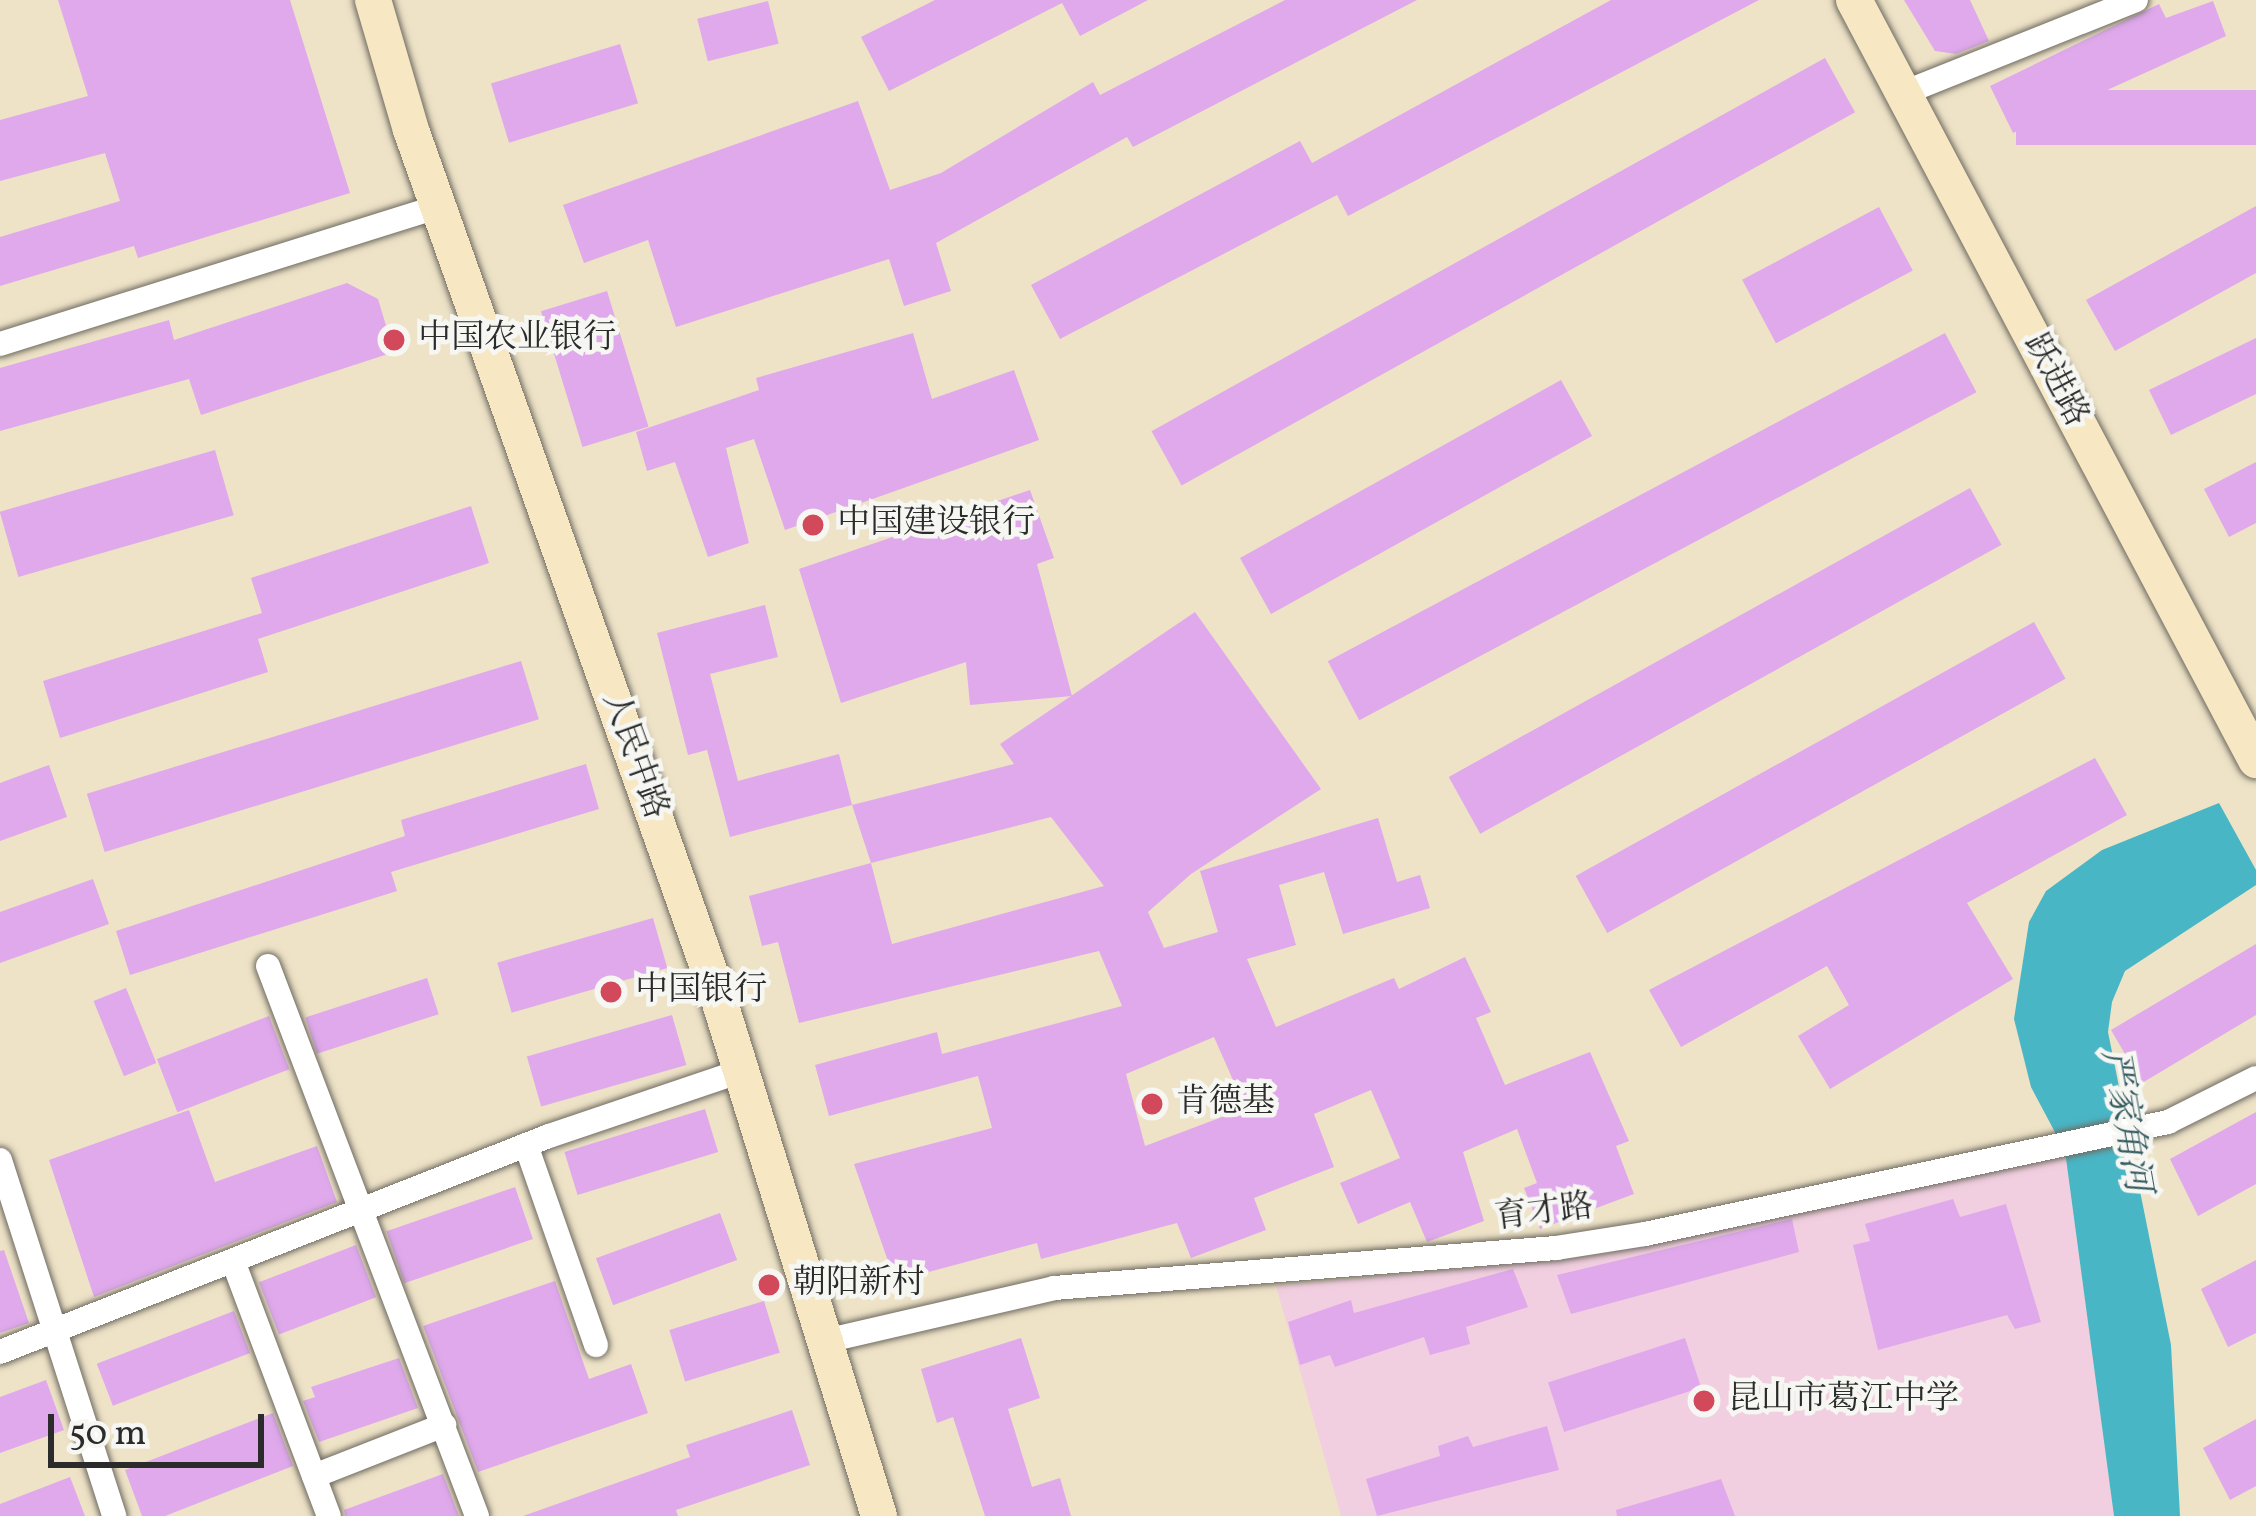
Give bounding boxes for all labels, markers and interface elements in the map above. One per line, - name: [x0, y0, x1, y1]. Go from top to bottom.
- place label: 中国农业银行: [418, 320, 616, 360]
- marker: 中国农业银行: [381, 327, 407, 353]
- street label: 跃进路: [2013, 328, 2095, 434]
- place label: 中国建设银行: [837, 505, 1035, 545]
- marker: 中国建设银行: [800, 512, 826, 538]
- street label: 人民中路: [592, 687, 674, 825]
- place label: 中国银行: [635, 972, 767, 1012]
- marker: 中国银行: [598, 979, 624, 1005]
- water label: 严家角河: [2090, 1046, 2158, 1196]
- place label: 肯德基: [1176, 1084, 1275, 1124]
- marker: 肯德基: [1139, 1091, 1165, 1117]
- street label: 育才路: [1492, 1188, 1596, 1240]
- place label: 朝阳新村: [793, 1265, 925, 1305]
- marker: 朝阳新村: [756, 1272, 782, 1298]
- place label: 昆山市葛江中学: [1728, 1381, 1959, 1421]
- marker: 昆山市葛江中学: [1691, 1388, 1717, 1414]
- scale bar: [54, 1390, 270, 1464]
- text: 50 m: [69, 1410, 146, 1460]

